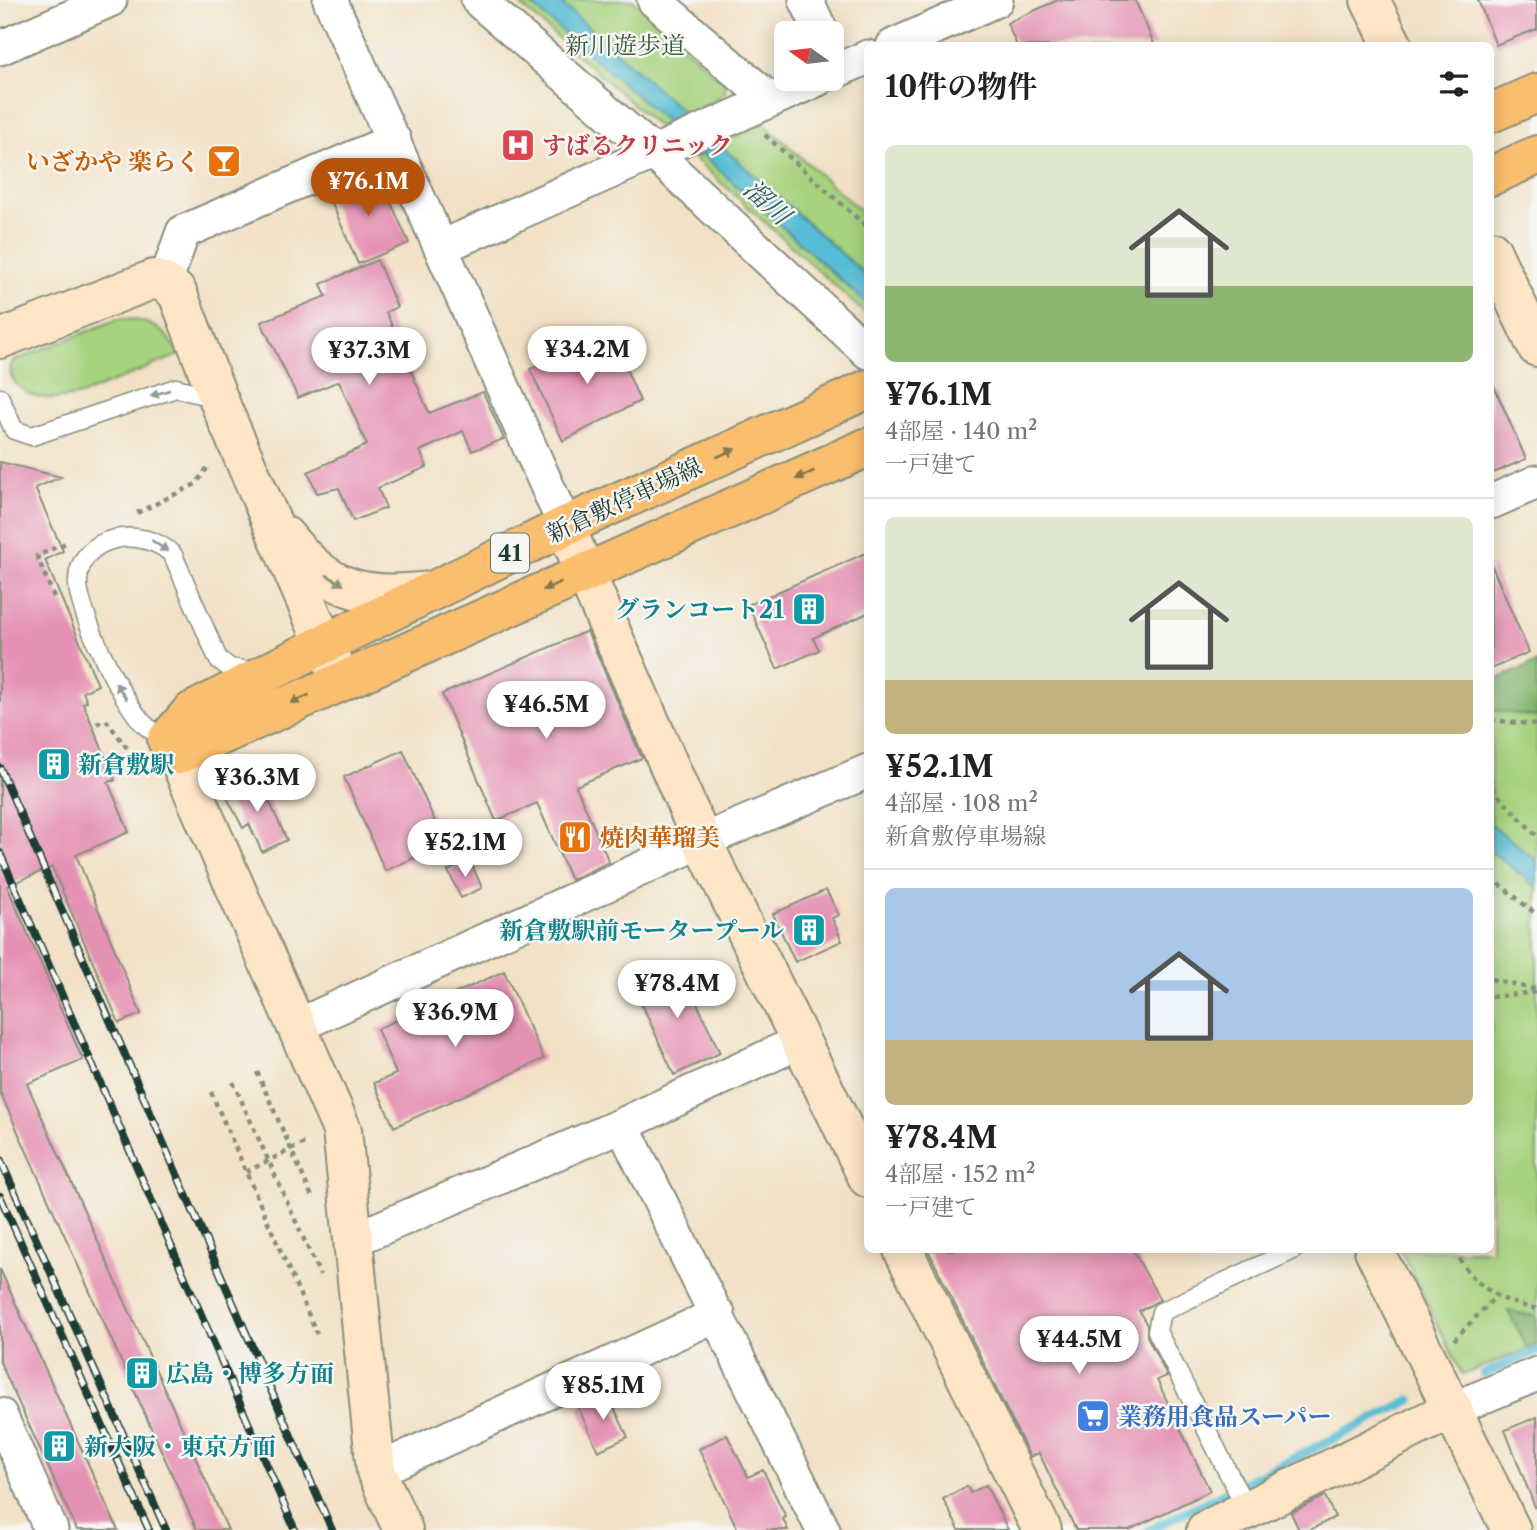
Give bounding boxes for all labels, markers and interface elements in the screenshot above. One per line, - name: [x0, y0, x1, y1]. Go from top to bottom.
- north arrow: [774, 21, 844, 91]
- map controls: [774, 21, 844, 91]
- park label: 新川遊歩道: [565, 31, 685, 60]
- icon: filters: [1435, 65, 1473, 103]
- text: 10件の物件: [885, 68, 1037, 105]
- hospital icon: すばるクリニック: [499, 126, 537, 164]
- place label: すばるクリニック: [542, 131, 733, 160]
- bar icon: いざかや 楽らく: [205, 142, 243, 180]
- place label: いざかや 楽らく: [26, 147, 200, 176]
- pin: ¥76.1M: [311, 158, 425, 218]
- text: ¥76.1M: [327, 167, 409, 195]
- water label: 溜川: [737, 173, 799, 233]
- icon: home: [1116, 190, 1242, 316]
- pin: ¥34.2M: [530, 326, 644, 386]
- pin: ¥37.3M: [312, 328, 426, 387]
- text: ¥34.2M: [544, 335, 630, 363]
- text: ¥37.3M: [327, 336, 411, 364]
- text: ¥76.1M: [885, 376, 992, 413]
- one-way arrow: [149, 388, 170, 398]
- text: 4部屋 · 140 m²: [885, 417, 1038, 445]
- one-way arrow: [716, 447, 737, 458]
- text: 一戸建て: [885, 450, 977, 478]
- street label: 新倉敷停車場線: [542, 451, 706, 549]
- one-way arrow: [795, 470, 816, 481]
- road number: 41: [491, 534, 529, 572]
- one-way arrow: [150, 539, 170, 552]
- icon: home: [1116, 562, 1242, 688]
- one-way arrow: [325, 573, 344, 586]
- one-way arrow: [542, 581, 563, 592]
- building icon: グランコート21: [790, 590, 828, 628]
- place label: グランコート21: [615, 595, 784, 624]
- one-way arrow: [114, 682, 128, 700]
- pin: ¥46.5M: [489, 682, 603, 741]
- text: ¥46.5M: [503, 690, 589, 718]
- one-way arrow: [290, 693, 310, 705]
- building icon: 新倉敷駅: [35, 745, 73, 783]
- text: ¥52.1M: [885, 748, 994, 785]
- place label: 新倉敷駅: [78, 750, 174, 779]
- pin: ¥36.3M: [200, 754, 314, 814]
- text: ¥36.3M: [214, 763, 300, 791]
- text: 4部屋 · 108 m²: [885, 789, 1038, 817]
- restaurant icon: 焼肉華瑠美: [556, 818, 594, 856]
- pin: ¥52.1M: [408, 820, 522, 879]
- text: 新倉敷停車場線: [885, 822, 1046, 850]
- place label: 焼肉華瑠美: [600, 823, 720, 852]
- text: ¥52.1M: [423, 828, 507, 856]
- building icon: 新倉敷駅前モータープール: [790, 911, 828, 949]
- place label: 新倉敷駅前モータープール: [499, 916, 784, 945]
- icon: home: [1116, 933, 1242, 1059]
- pin: ¥78.4M: [620, 960, 734, 1020]
- text: ¥78.4M: [634, 969, 720, 997]
- pin: ¥36.9M: [398, 990, 512, 1049]
- text: ¥36.9M: [412, 998, 498, 1026]
- text: ¥78.4M: [885, 1119, 998, 1156]
- text: 4部屋 · 152 m²: [885, 1160, 1035, 1188]
- text: 一戸建て: [885, 1193, 977, 1221]
- pin: ¥44.5M: [1022, 1316, 1136, 1376]
- text: ¥44.5M: [1036, 1325, 1122, 1353]
- building icon: 広島・博多方面: [123, 1354, 161, 1392]
- place label: 広島・博多方面: [166, 1359, 334, 1388]
- pin: ¥85.1M: [546, 1362, 660, 1422]
- text: ¥85.1M: [561, 1371, 645, 1399]
- supermarket icon: 業務用食品スーパー: [1074, 1397, 1112, 1435]
- place label: 業務用食品スーパー: [1118, 1402, 1332, 1431]
- building icon: 新大阪・東京方面: [40, 1427, 78, 1465]
- place label: 新大阪・東京方面: [84, 1432, 276, 1461]

